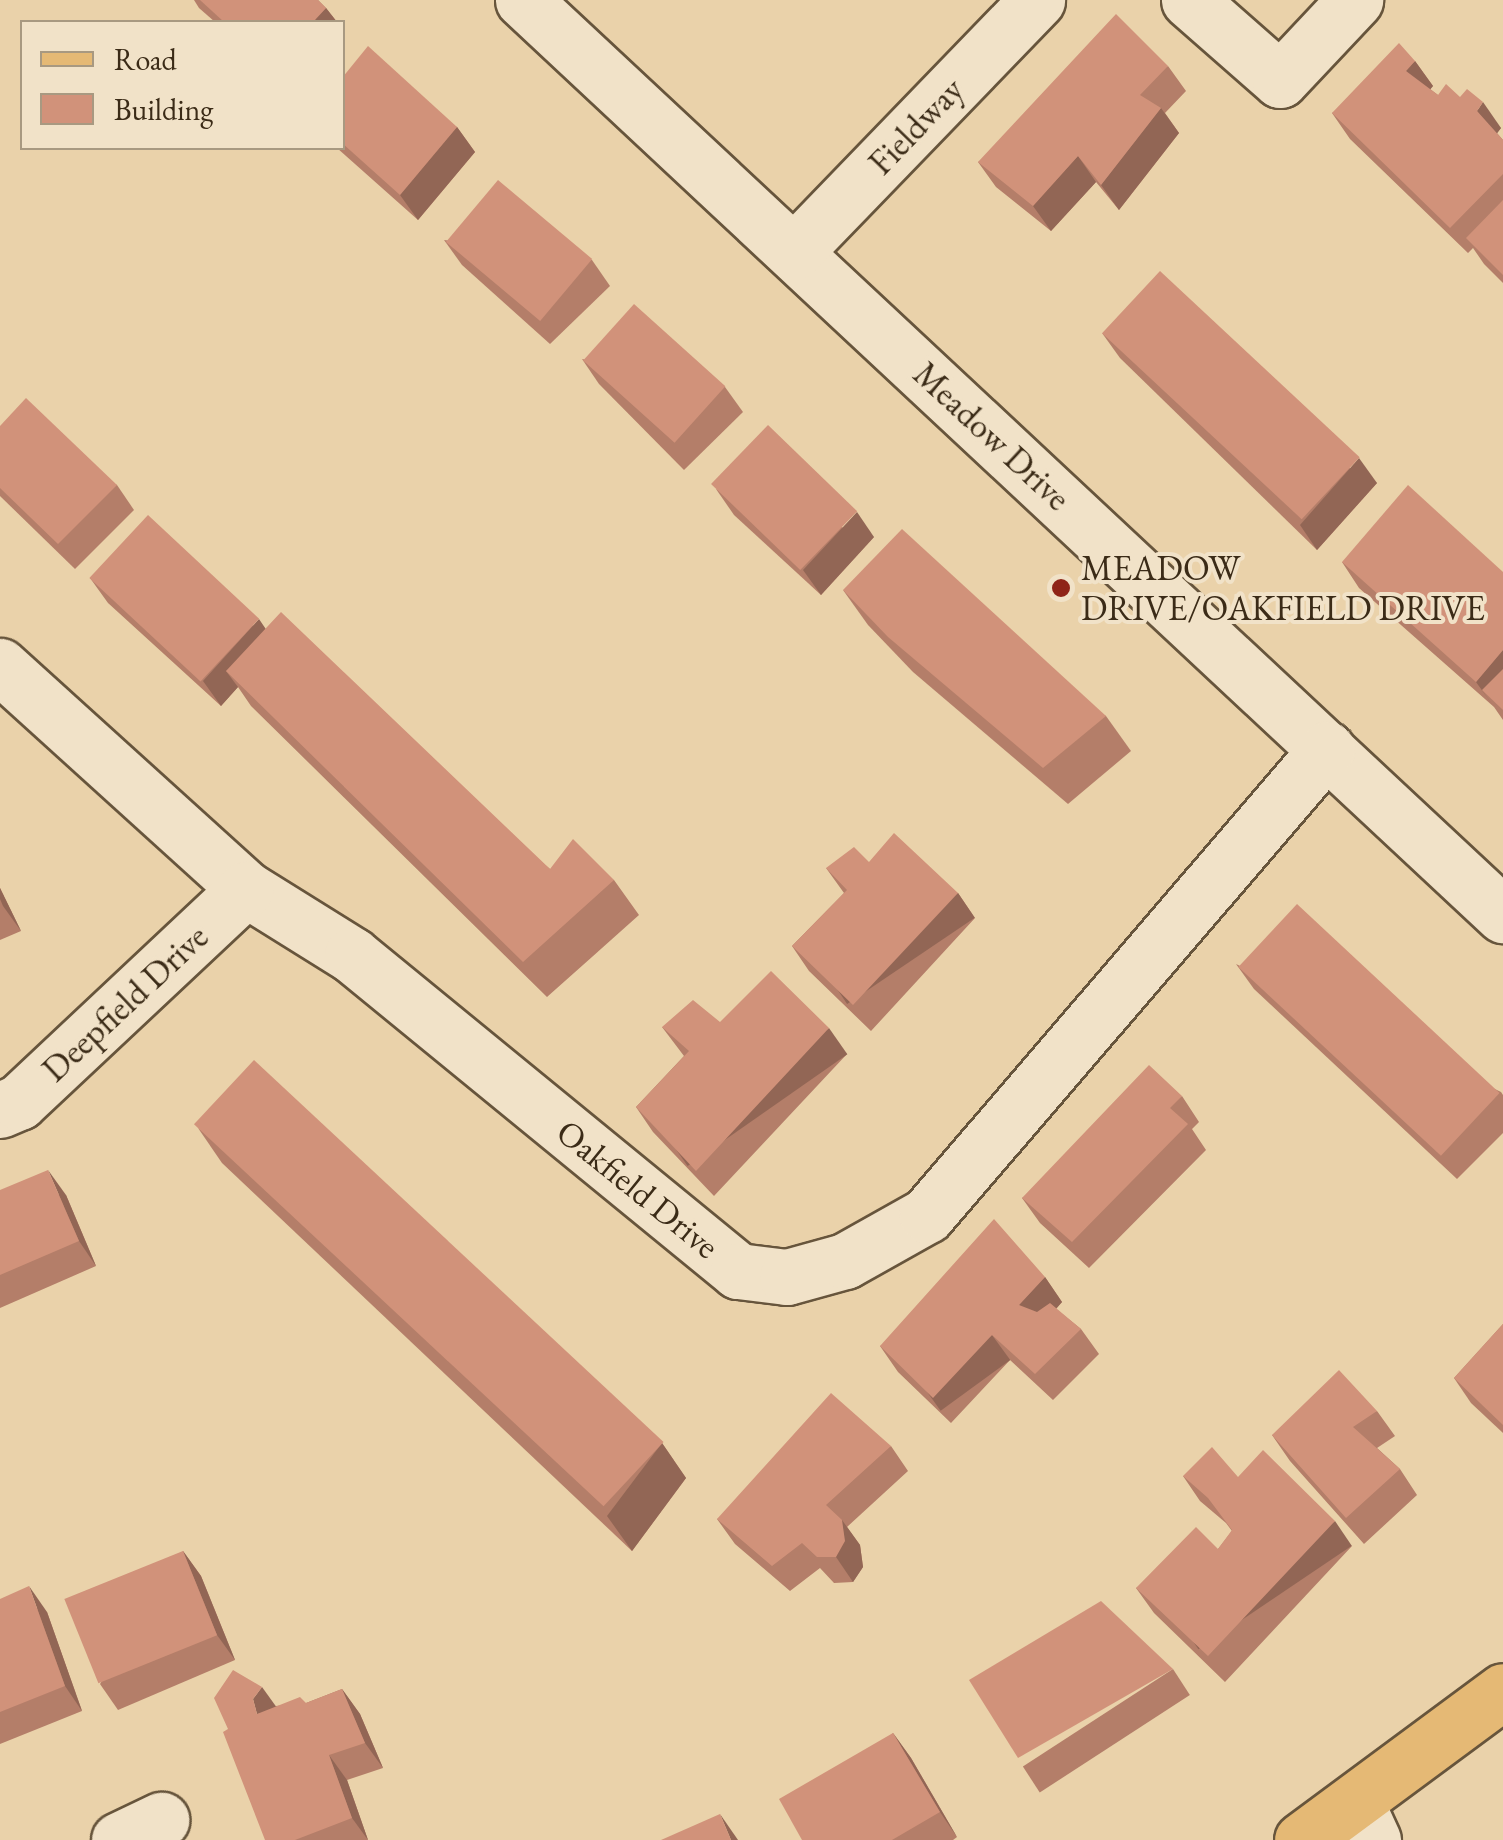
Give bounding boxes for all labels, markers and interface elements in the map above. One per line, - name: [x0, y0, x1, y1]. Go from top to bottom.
- legend: [20, 20, 345, 150]
- text: Road: [114, 40, 177, 79]
- street label: Fieldway: [860, 69, 972, 183]
- text: Building: [114, 90, 213, 129]
- street label: Meadow Drive: [905, 353, 1079, 519]
- place label: MEADOW DRIVE/OAKFIELD DRIVE: [1081, 547, 1485, 629]
- marker: MEADOW DRIVE/OAKFIELD DRIVE: [1050, 577, 1072, 599]
- street label: Deepfield Drive: [33, 916, 217, 1090]
- street label: Oakfield Drive: [548, 1111, 728, 1267]

